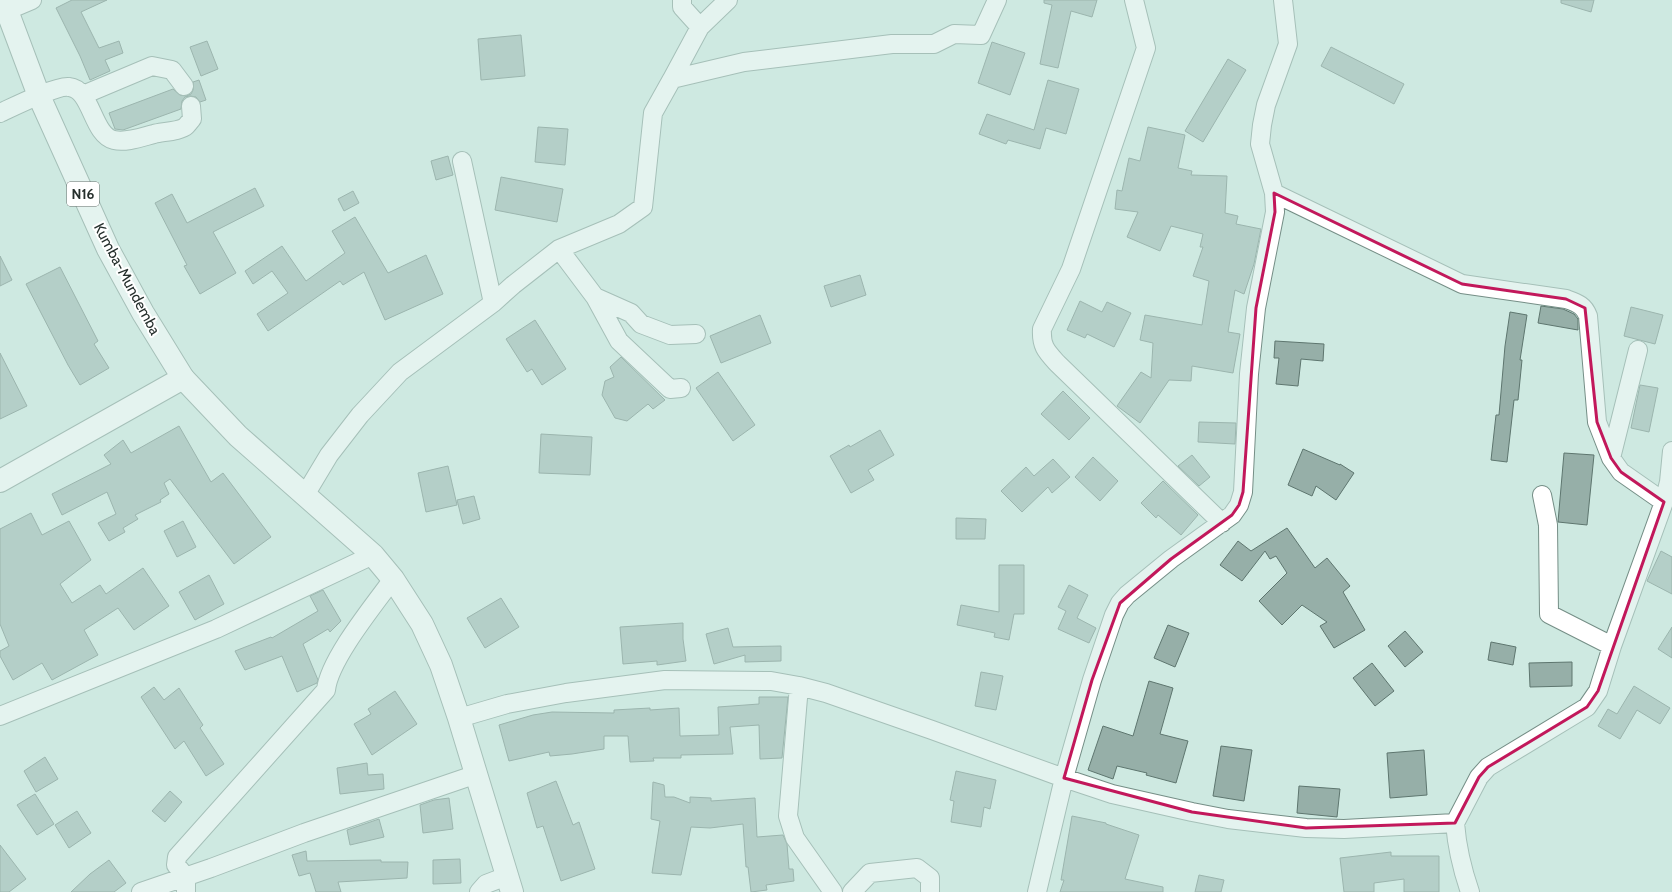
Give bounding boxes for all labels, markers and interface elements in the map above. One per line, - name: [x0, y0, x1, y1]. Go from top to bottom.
- road number: N16: [67, 182, 99, 206]
- street label: Kumba-Mundemba: [90, 220, 164, 339]

